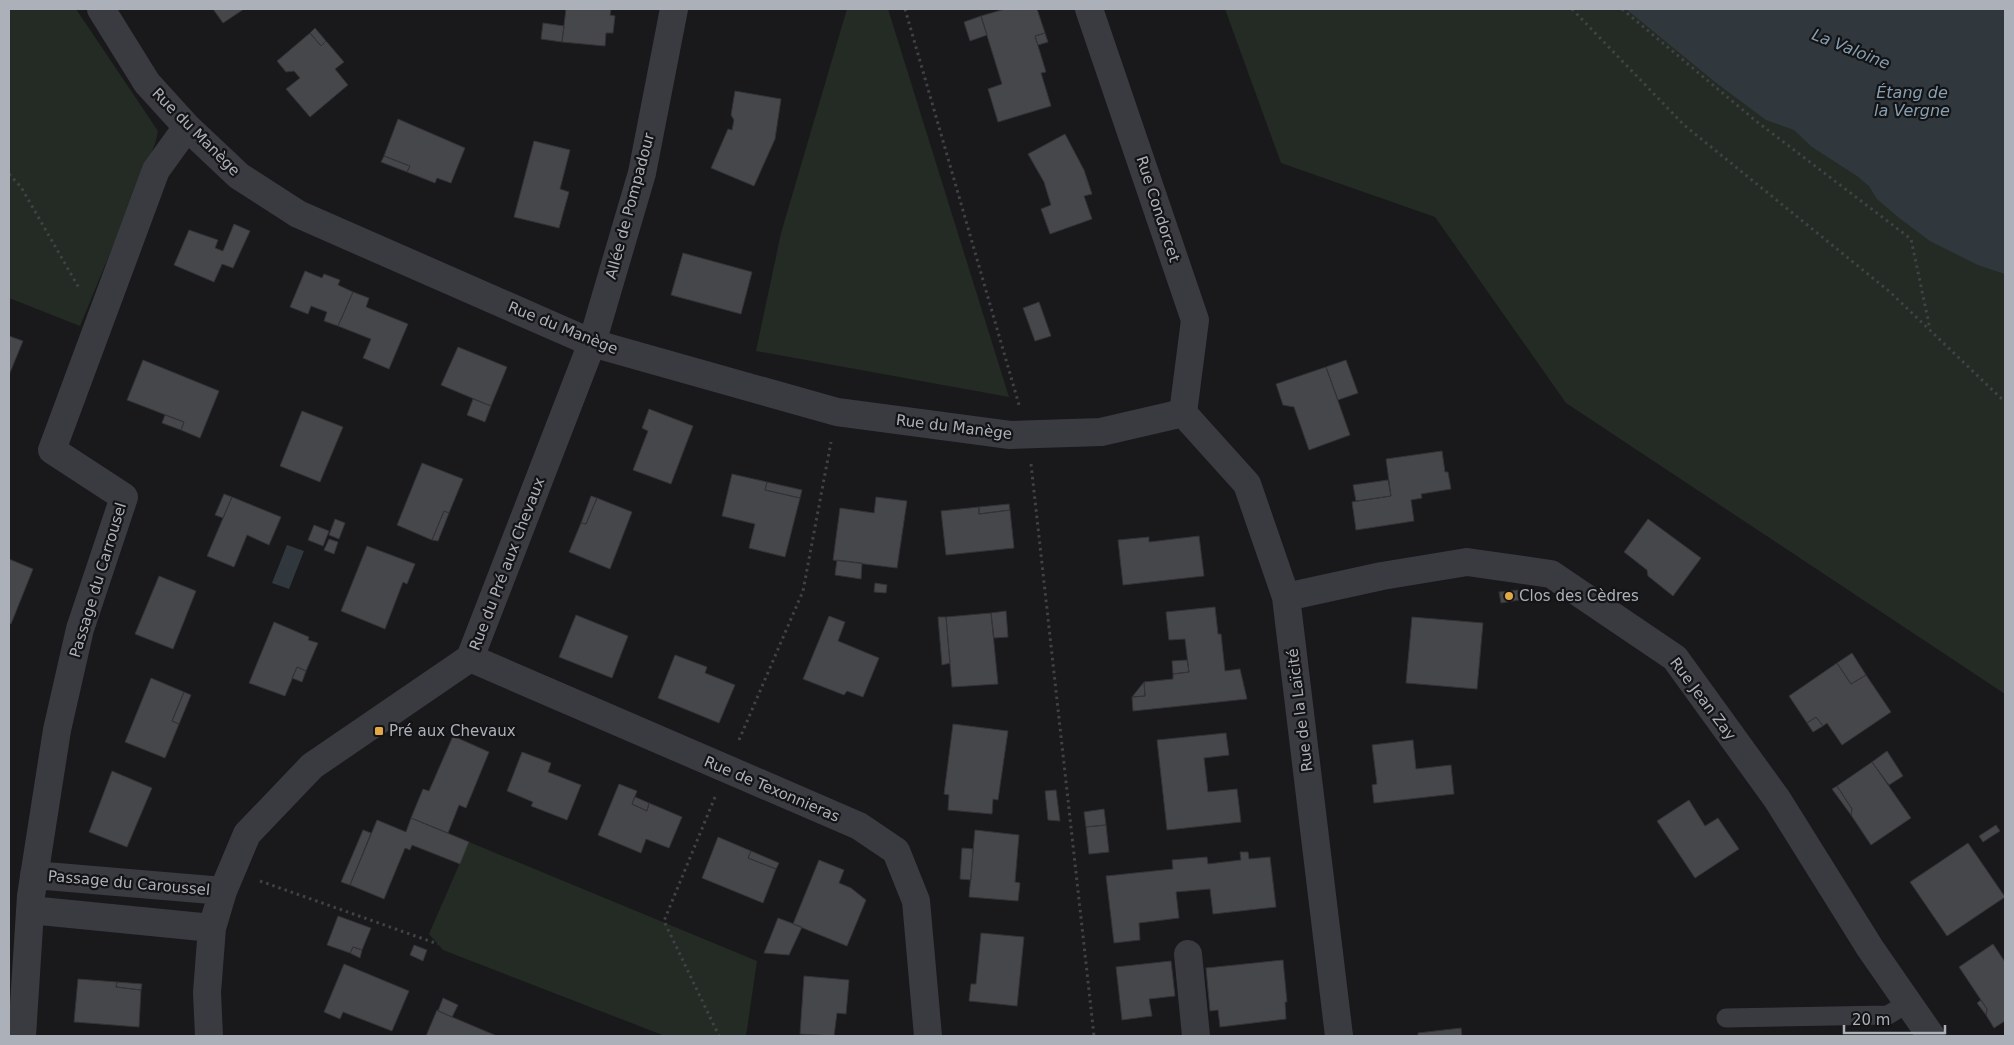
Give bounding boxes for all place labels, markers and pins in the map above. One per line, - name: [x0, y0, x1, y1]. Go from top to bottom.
- place label: Clos des Cèdres: [1519, 587, 1639, 605]
- marker: Clos des Cèdres: [1503, 590, 1515, 602]
- place label: Pré aux Chevaux: [389, 722, 516, 740]
- marker: Pré aux Chevaux: [373, 725, 385, 737]

